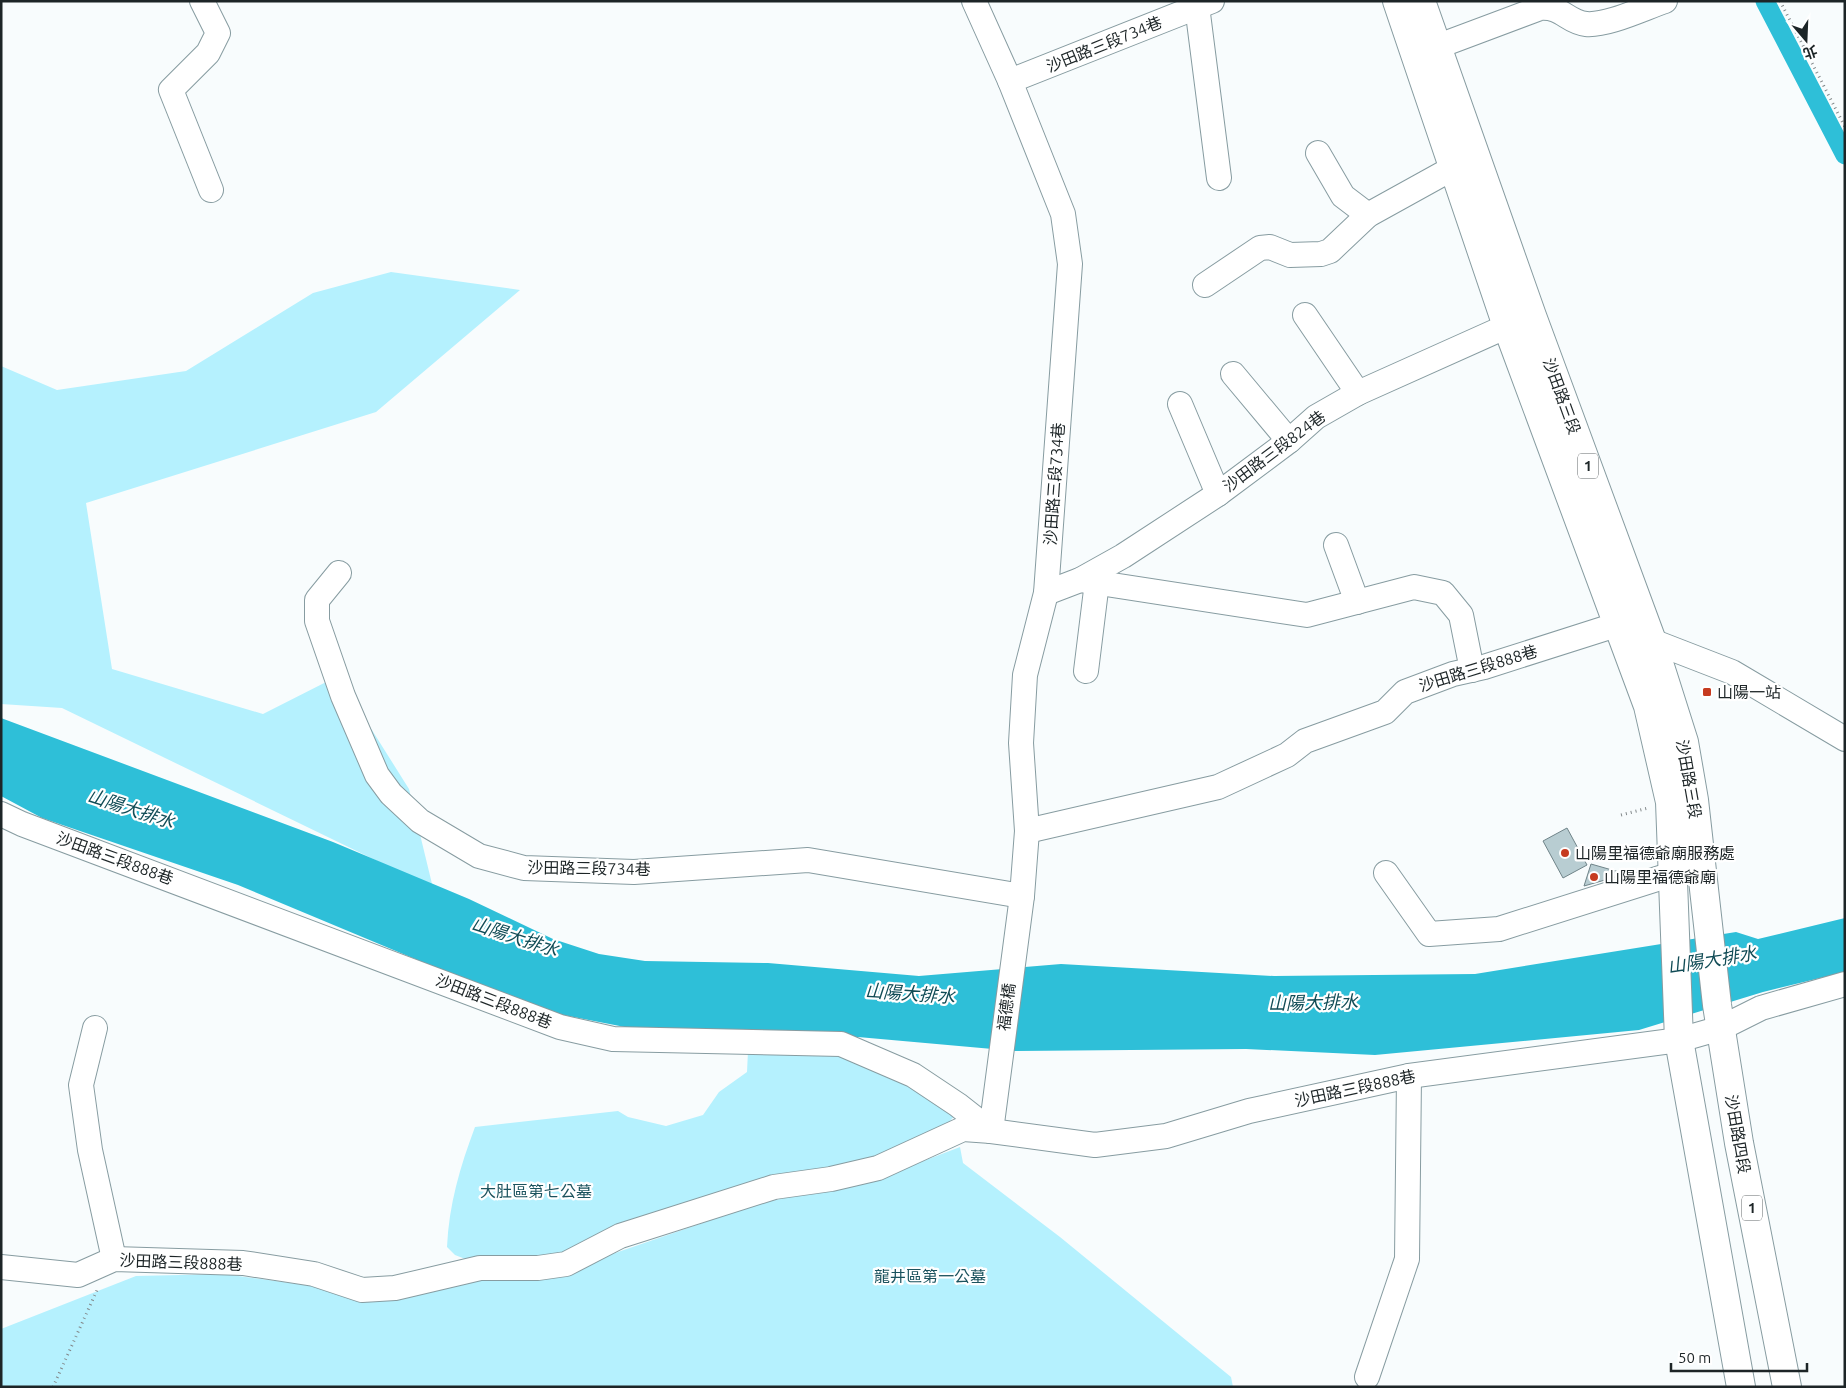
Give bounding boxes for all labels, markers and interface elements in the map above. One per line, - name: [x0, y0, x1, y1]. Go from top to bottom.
- street label: 沙田路三段734巷: [1044, 13, 1164, 75]
- north arrow: [1781, 15, 1831, 65]
- text: 北: [1801, 42, 1819, 62]
- street label: 沙田路三段: [1540, 355, 1584, 437]
- street label: 沙田路三段824巷: [1219, 407, 1329, 495]
- street label: 沙田路三段734巷: [1041, 422, 1067, 546]
- road number: 1: [1578, 454, 1598, 478]
- street label: 沙田路三段888巷: [1417, 641, 1539, 695]
- place label: 山陽一站: [1717, 683, 1781, 701]
- marker: 山陽一站: [1701, 686, 1713, 698]
- street label: 沙田路三段: [1673, 738, 1705, 820]
- water label: 山陽大排水: [85, 785, 178, 832]
- street label: 沙田路三段888巷: [54, 828, 176, 888]
- place label: 山陽里福德爺廟服務處: [1575, 844, 1735, 862]
- marker: 山陽里福德爺廟服務處: [1559, 847, 1571, 859]
- street label: 沙田路三段734巷: [527, 858, 651, 878]
- place label: 山陽里福德爺廟: [1604, 868, 1716, 886]
- marker: 山陽里福德爺廟: [1588, 871, 1600, 883]
- water label: 山陽大排水: [469, 913, 562, 960]
- water label: 山陽大排水: [1666, 942, 1759, 976]
- street label: 沙田路三段888巷: [433, 971, 555, 1031]
- water label: 山陽大排水: [864, 980, 957, 1006]
- street label: 福德橋: [994, 982, 1018, 1032]
- water label: 山陽大排水: [1268, 991, 1359, 1013]
- street label: 沙田路三段888巷: [1293, 1066, 1417, 1110]
- street label: 沙田路四段: [1722, 1093, 1754, 1175]
- park label: 大肚區第七公墓: [480, 1182, 592, 1200]
- road number: 1: [1742, 1196, 1762, 1220]
- street label: 沙田路三段888巷: [119, 1251, 243, 1273]
- park label: 龍井區第一公墓: [874, 1267, 986, 1285]
- scale bar: [1671, 1340, 1807, 1372]
- text: 50 m: [1678, 1349, 1711, 1366]

